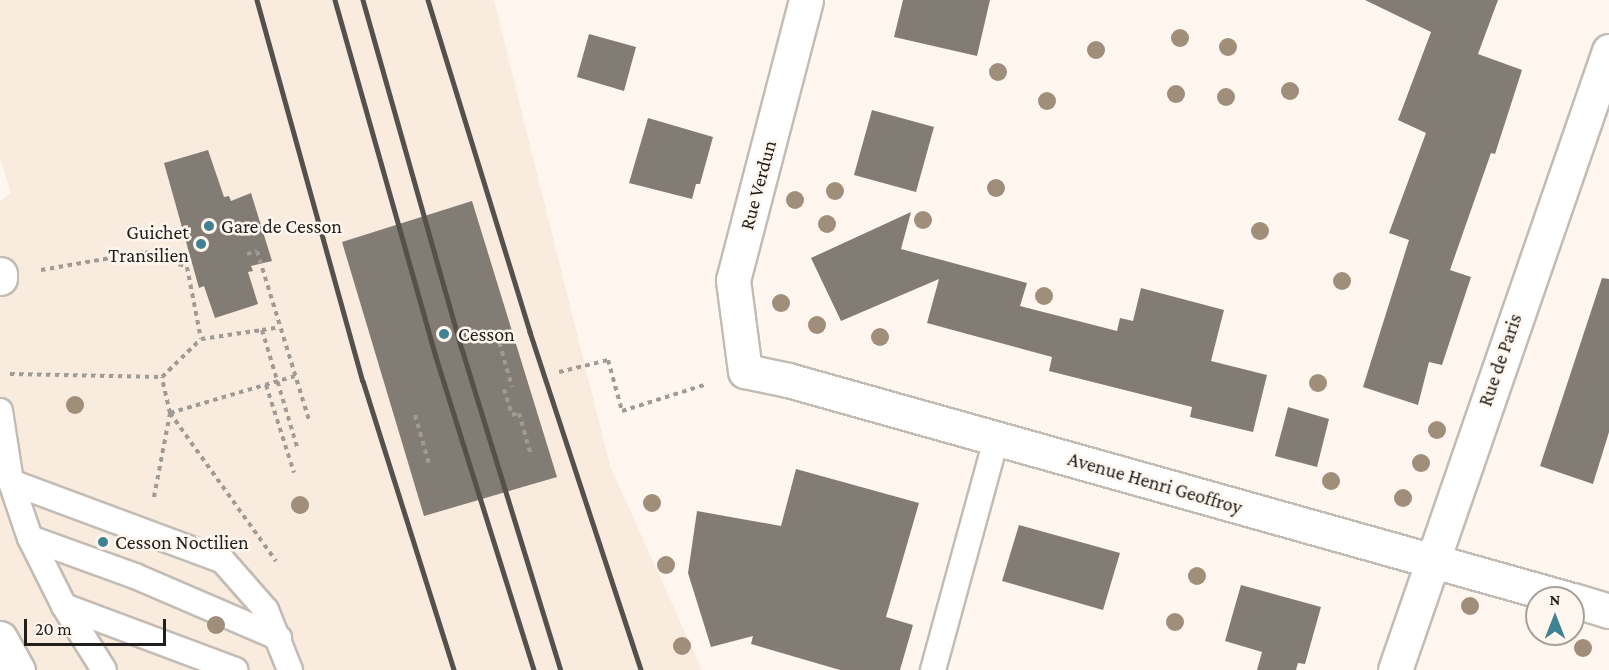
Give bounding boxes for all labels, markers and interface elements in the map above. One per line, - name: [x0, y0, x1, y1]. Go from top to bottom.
- street label: Rue Verdun: [735, 138, 781, 232]
- place label: Gare de Cesson: [221, 214, 342, 238]
- marker: Gare de Cesson: [202, 219, 216, 233]
- place label: Guichet Transilien: [108, 220, 189, 267]
- marker: Guichet Transilien: [194, 237, 208, 251]
- street label: Rue de Paris: [1473, 311, 1527, 409]
- place label: Cesson: [458, 322, 515, 346]
- marker: Cesson: [435, 325, 453, 343]
- street label: Avenue Henri Geoffroy: [1065, 447, 1245, 519]
- place label: Cesson Noctilien: [115, 530, 249, 554]
- marker: Cesson Noctilien: [96, 535, 110, 549]
- north arrow: [1525, 586, 1585, 646]
- text: N: [1550, 591, 1560, 608]
- scale bar: [27, 607, 170, 645]
- text: 20 m: [35, 619, 72, 639]

